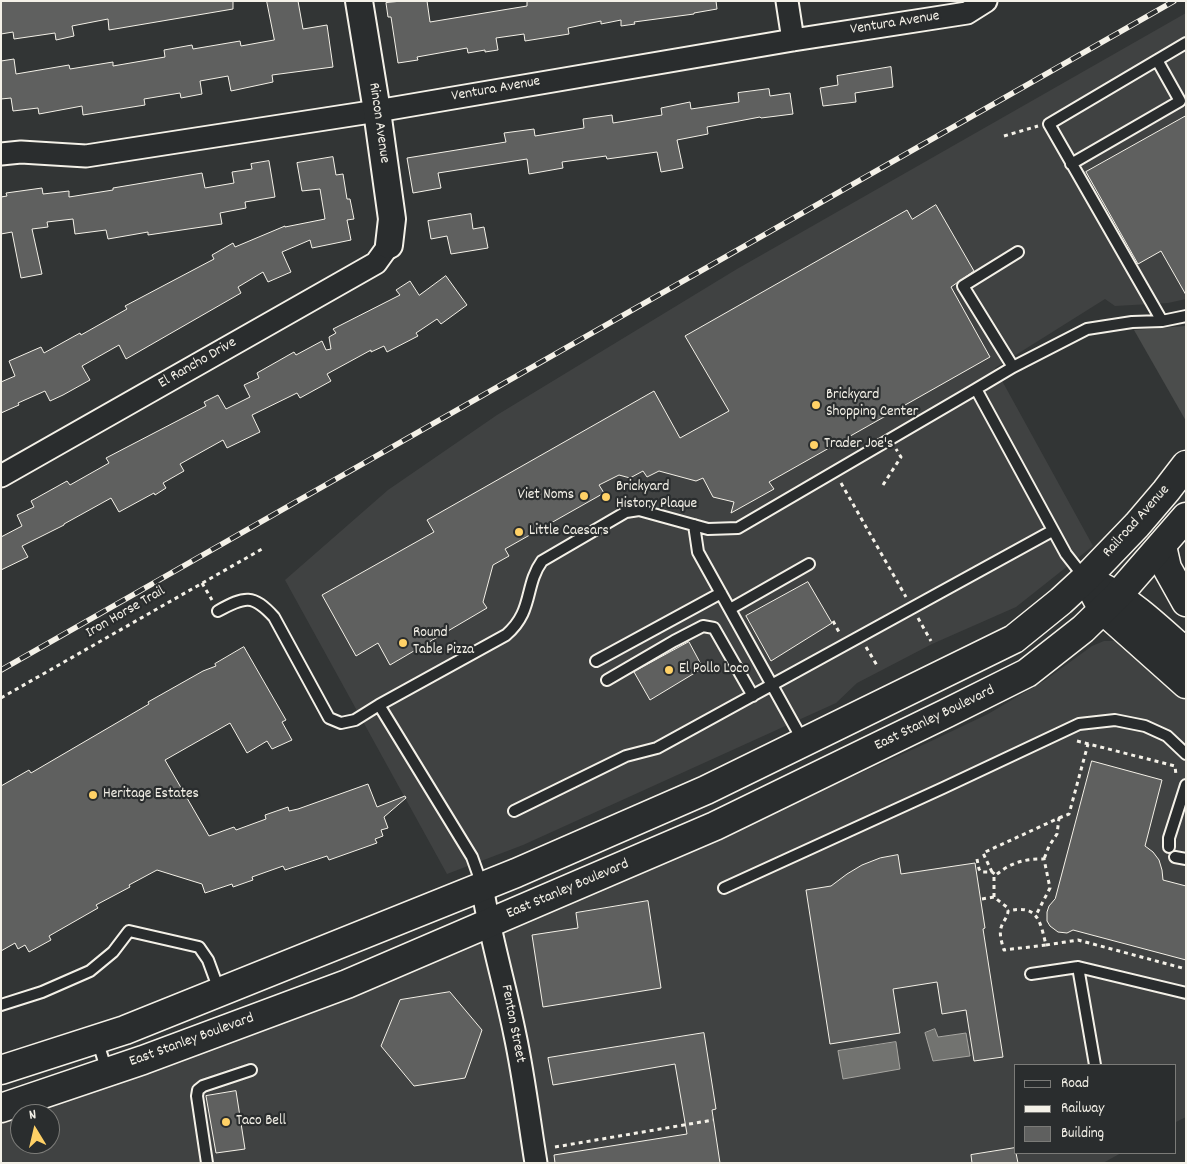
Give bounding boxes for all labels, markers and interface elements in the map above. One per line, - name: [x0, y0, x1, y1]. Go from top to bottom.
- street label: Ventura Avenue: [849, 8, 941, 40]
- street label: Ventura Avenue: [450, 73, 542, 107]
- street label: Rincon Avenue: [363, 82, 393, 164]
- street label: El Rancho Drive: [156, 334, 240, 394]
- place label: Brickyard Shopping Center: [826, 387, 918, 422]
- marker: Brickyard Shopping Center: [810, 399, 822, 411]
- place label: Trader Joe's: [824, 436, 893, 454]
- marker: Trader Joe's: [808, 439, 820, 451]
- place label: Brickyard History Plaque: [616, 479, 697, 514]
- street label: Railroad Avenue: [1100, 482, 1174, 562]
- place label: Viet Noms: [518, 487, 574, 505]
- marker: Viet Noms: [578, 490, 590, 502]
- marker: Brickyard History Plaque: [600, 491, 612, 503]
- place label: Little Caesars: [529, 523, 609, 541]
- marker: Little Caesars: [513, 526, 525, 538]
- street label: Iron Horse Trail: [83, 583, 169, 643]
- place label: Round Table Pizza: [413, 625, 474, 660]
- marker: Round Table Pizza: [397, 637, 409, 649]
- place label: El Pollo Loco: [679, 661, 749, 679]
- marker: El Pollo Loco: [663, 664, 675, 676]
- street label: East Stanley Boulevard: [872, 682, 998, 756]
- place label: Heritage Estates: [103, 786, 199, 804]
- marker: Heritage Estates: [87, 789, 99, 801]
- street label: East Stanley Boulevard: [504, 856, 632, 924]
- street label: Fenton Street: [496, 983, 528, 1065]
- street label: East Stanley Boulevard: [127, 1010, 257, 1072]
- legend: [1014, 1064, 1177, 1154]
- text: Road: [1061, 1073, 1089, 1095]
- text: Railway: [1061, 1098, 1104, 1120]
- north arrow: [10, 1104, 60, 1154]
- text: N: [28, 1105, 38, 1126]
- place label: Taco Bell: [236, 1113, 286, 1131]
- marker: Taco Bell: [220, 1116, 232, 1128]
- text: Building: [1061, 1123, 1104, 1145]

